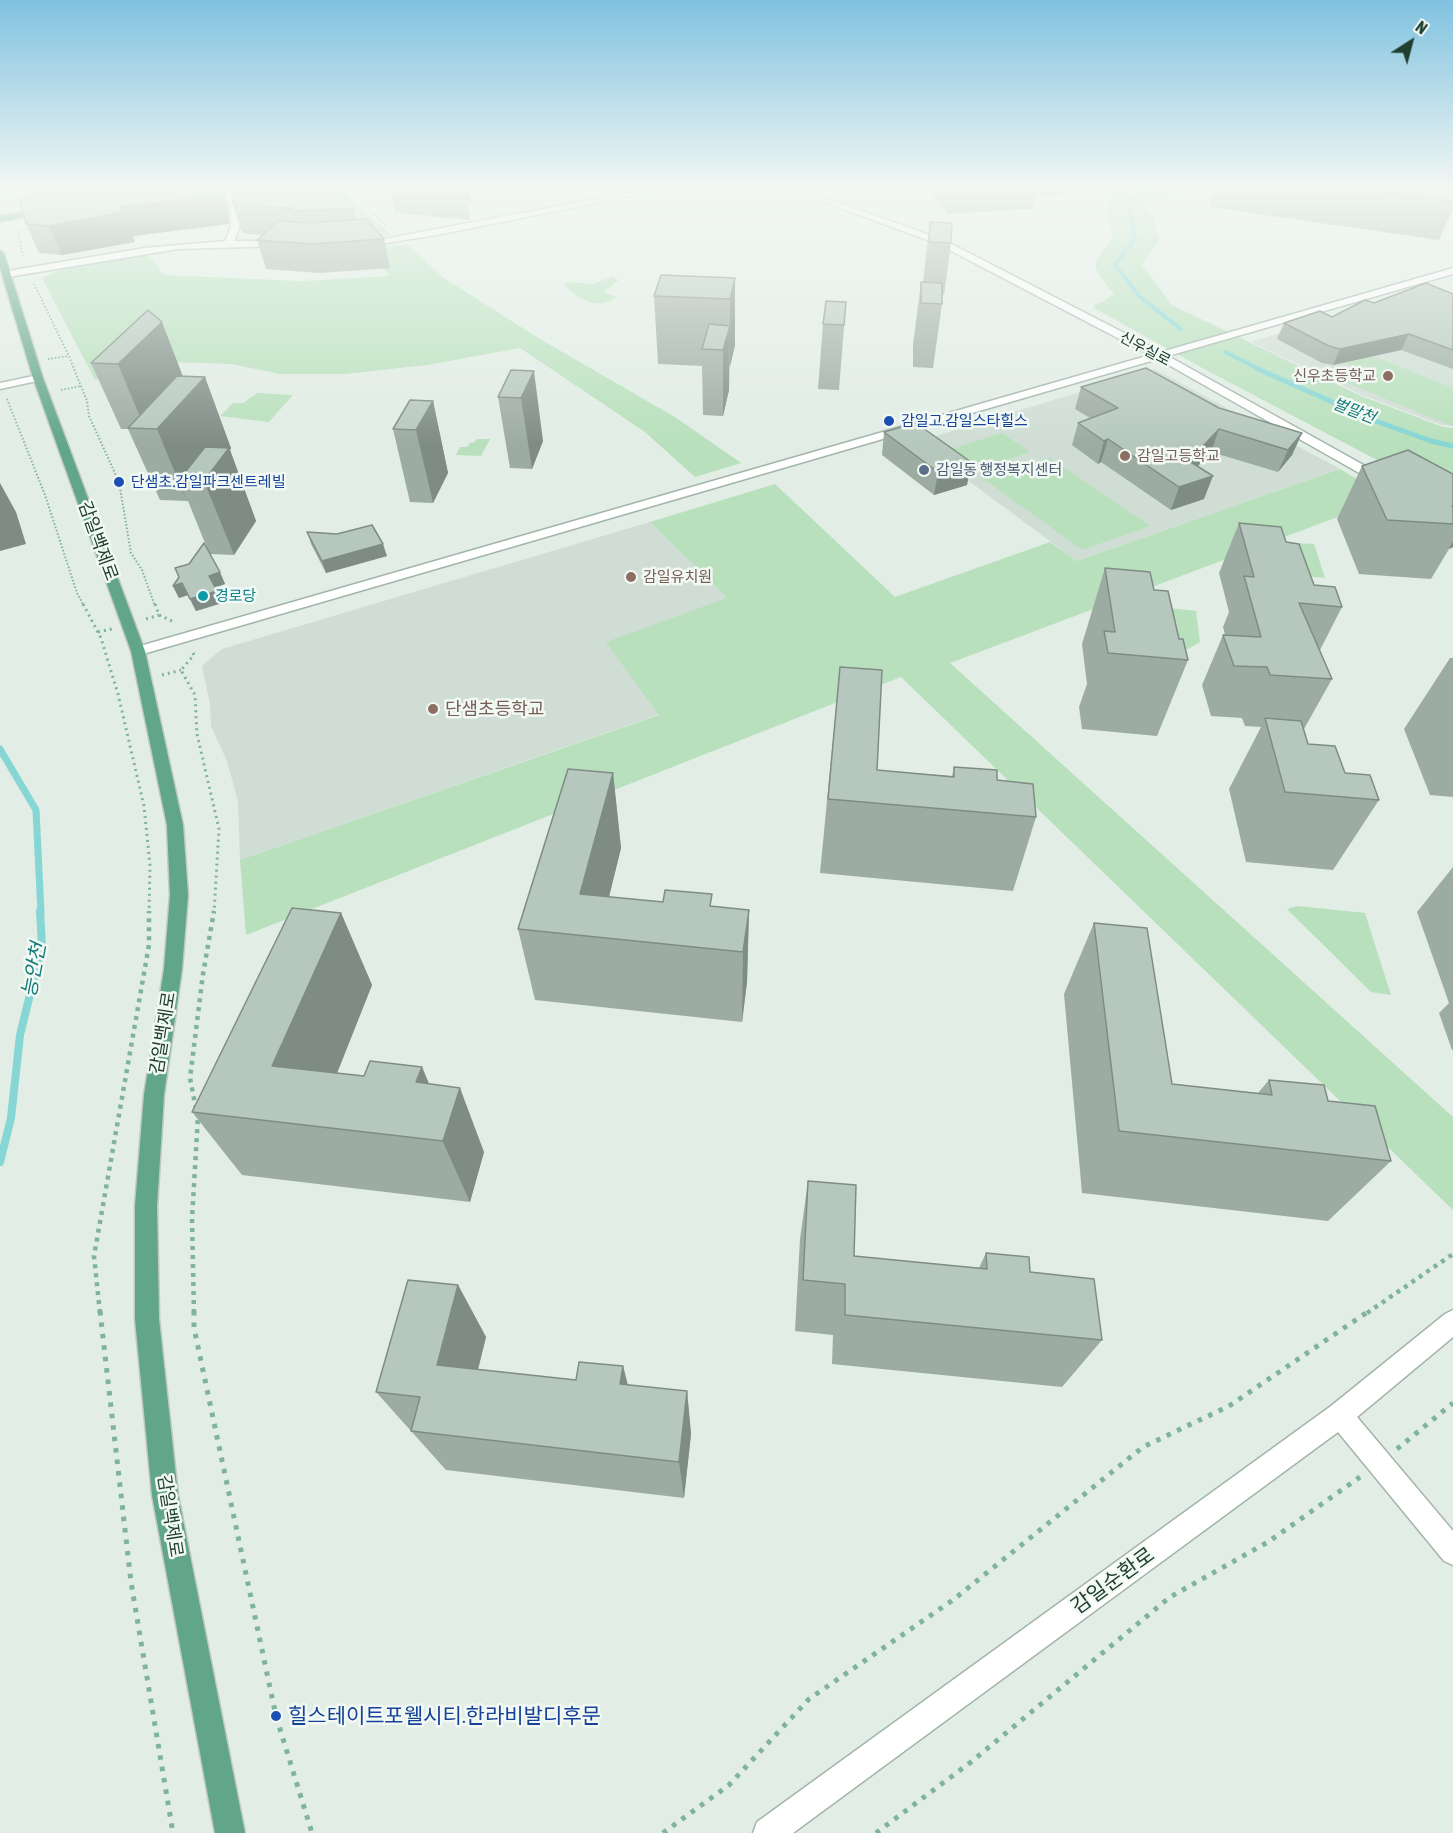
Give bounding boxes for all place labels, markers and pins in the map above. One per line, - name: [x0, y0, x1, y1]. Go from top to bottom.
- place label: 신우초등학교: [1293, 367, 1376, 385]
- marker: 신우초등학교: [1381, 369, 1395, 383]
- place label: 감일고.감일스타힐스: [901, 412, 1028, 430]
- marker: 감일고.감일스타힐스: [882, 414, 896, 428]
- place label: 감일고등학교: [1137, 447, 1220, 465]
- marker: 감일고등학교: [1118, 449, 1132, 463]
- place label: 감일동 행정복지센터: [936, 461, 1062, 479]
- marker: 감일동 행정복지센터: [917, 463, 931, 477]
- place label: 단샘초.감일파크센트레빌: [131, 473, 285, 491]
- marker: 단샘초.감일파크센트레빌: [112, 475, 126, 489]
- place label: 감일유치원: [643, 568, 712, 586]
- marker: 감일유치원: [624, 570, 638, 584]
- place label: 경로당: [215, 587, 256, 605]
- marker: 경로당: [196, 589, 210, 603]
- place label: 단샘초등학교: [445, 698, 544, 720]
- marker: 단샘초등학교: [426, 702, 440, 716]
- place label: 힐스테이트포웰시티.한라비발디후문: [288, 1703, 601, 1729]
- marker: 힐스테이트포웰시티.한라비발디후문: [269, 1709, 283, 1723]

